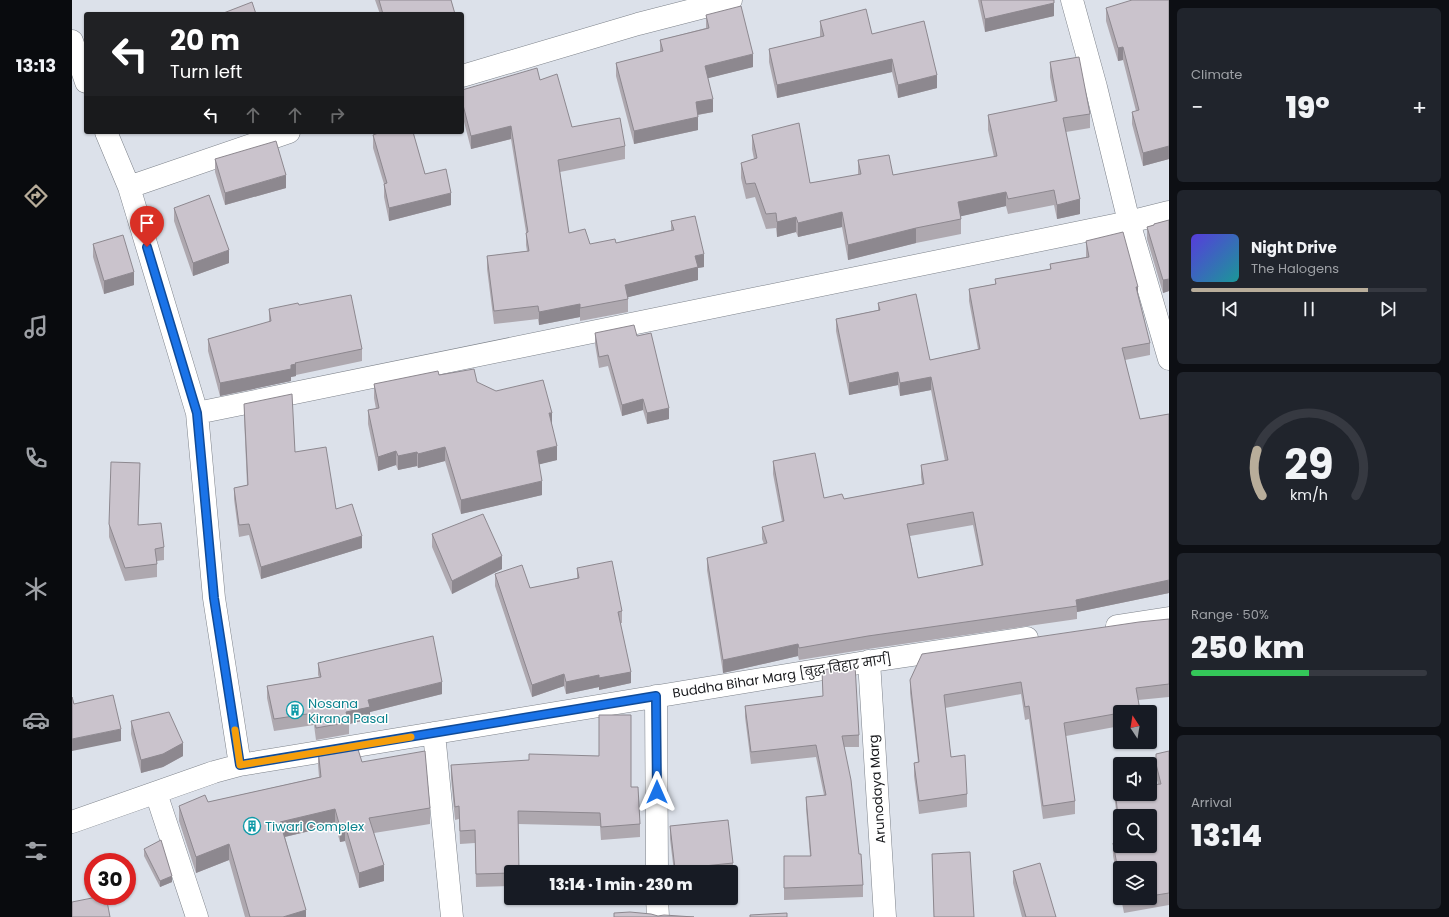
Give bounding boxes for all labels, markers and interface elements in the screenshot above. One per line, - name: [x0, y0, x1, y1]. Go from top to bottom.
- text: 20 m: [170, 21, 240, 60]
- icon: left: [104, 28, 156, 80]
- text: 13:13: [16, 53, 56, 78]
- text: Turn left: [170, 59, 242, 84]
- text: Climate: [1191, 65, 1242, 84]
- text: 19°: [1285, 86, 1330, 129]
- text: −: [1191, 92, 1203, 123]
- text: +: [1412, 92, 1427, 123]
- icon: left: [200, 104, 222, 126]
- icon: ahead: [242, 104, 264, 126]
- icon: ahead: [284, 104, 306, 126]
- icon: right: [326, 104, 348, 126]
- icon: directions: [22, 182, 50, 210]
- pin: [130, 206, 164, 247]
- icon: arrive: [136, 212, 158, 234]
- text: Night Drive: [1251, 237, 1337, 258]
- text: The Halogens: [1251, 259, 1339, 278]
- icon: previous: [1219, 298, 1241, 320]
- icon: pause: [1298, 298, 1320, 320]
- icon: next: [1377, 298, 1399, 320]
- icon: music: [22, 313, 50, 341]
- text: 29: [1284, 435, 1334, 494]
- icon: phone: [22, 444, 50, 472]
- text: km/h: [1290, 485, 1328, 505]
- icon: climate: [22, 575, 50, 603]
- text: Range · 50%: [1191, 605, 1269, 624]
- text: 250 km: [1191, 626, 1305, 669]
- street label: Buddha Bihar Marg [बुद्ध विहार मार्ग]: [671, 649, 893, 703]
- place label: Nosana Kirana Pasal: [308, 694, 388, 728]
- building icon: Nosana Kirana Pasal: [285, 700, 305, 720]
- north arrow: [1113, 705, 1157, 749]
- map controls: [1113, 705, 1157, 905]
- icon: car: [22, 706, 50, 734]
- street label: Arunodaya Marg: [864, 734, 890, 844]
- button: sound: [1113, 757, 1157, 801]
- position arrow: [636, 771, 678, 813]
- text: Arrival: [1191, 793, 1232, 812]
- button: search: [1113, 809, 1157, 853]
- text: 13:14: [1191, 814, 1262, 857]
- building icon: Tiwari Complex: [242, 816, 262, 836]
- place label: Tiwari Complex: [265, 817, 365, 836]
- icon: filters: [22, 837, 50, 865]
- speed limit sign: 30: [84, 853, 136, 905]
- button: layers: [1113, 861, 1157, 905]
- text: 13:14 · 1 min · 230 m: [550, 874, 692, 895]

